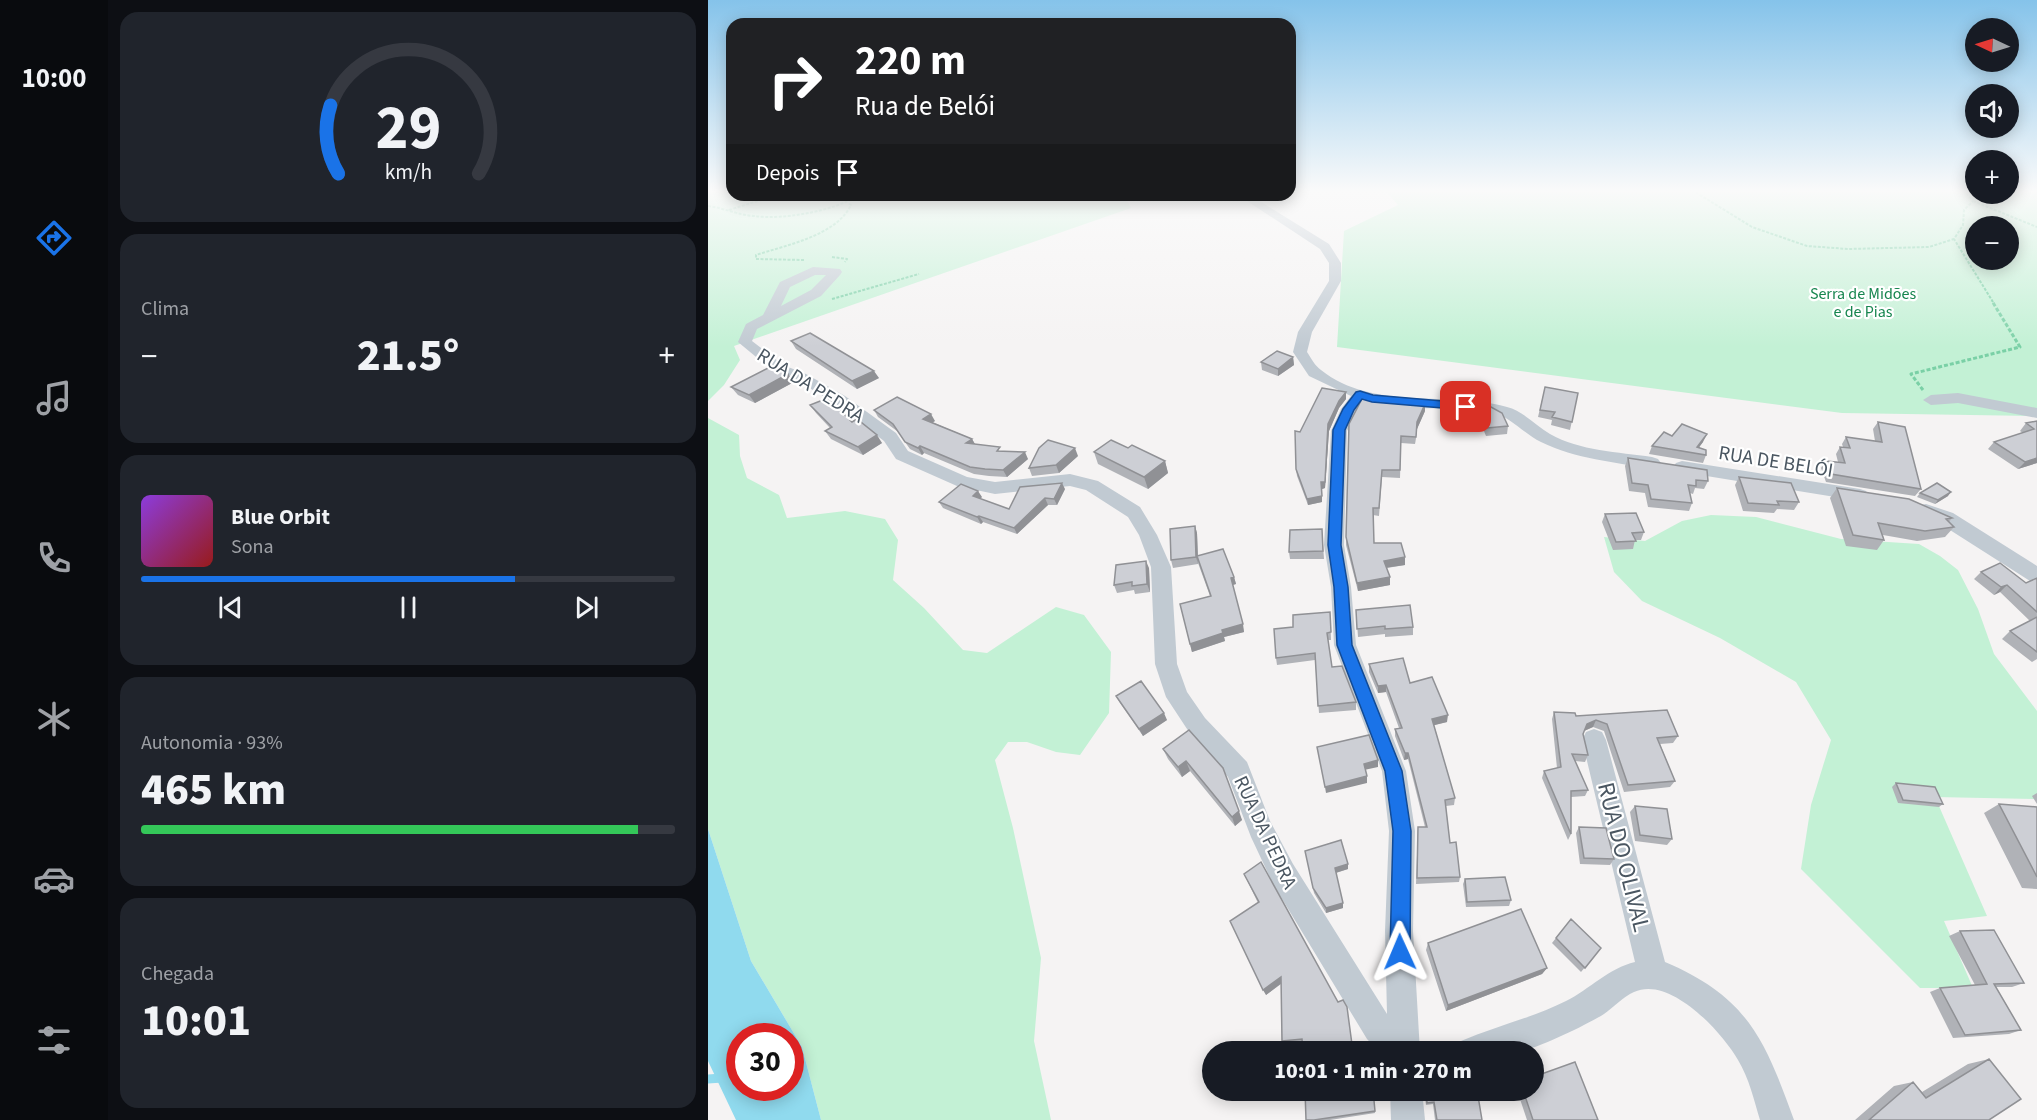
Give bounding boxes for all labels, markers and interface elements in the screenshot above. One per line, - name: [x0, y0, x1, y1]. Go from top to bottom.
- north arrow: [1965, 18, 2019, 72]
- map controls: [1965, 18, 2019, 270]
- text: 220 m: [855, 31, 966, 91]
- icon: right: [756, 42, 834, 120]
- text: 10:00: [21, 59, 87, 98]
- text: 29: [375, 84, 441, 173]
- button: sound: [1965, 84, 2019, 138]
- text: Rua de Belói: [855, 87, 995, 126]
- button: +: [1965, 150, 2019, 204]
- icon: arrive: [831, 156, 864, 189]
- text: km/h: [384, 157, 432, 188]
- text: Depois: [756, 157, 819, 189]
- button: −: [1965, 216, 2019, 270]
- icon: directions: [33, 217, 75, 259]
- park label: Serra de Midões e de Pias: [1810, 283, 1916, 323]
- text: Clima: [141, 295, 189, 323]
- text: 21.5°: [357, 324, 459, 388]
- text: −: [141, 333, 157, 380]
- text: +: [659, 333, 675, 380]
- street label: RUA DA PEDRA: [751, 342, 870, 430]
- icon: music: [33, 377, 75, 419]
- pin: [1440, 381, 1491, 432]
- icon: arrive: [1449, 390, 1482, 423]
- street label: RUA DE BELÓI: [1717, 439, 1835, 485]
- text: Blue Orbit: [231, 501, 330, 533]
- text: Sona: [231, 533, 274, 561]
- icon: phone: [33, 537, 75, 579]
- icon: previous: [214, 591, 247, 624]
- icon: pause: [392, 591, 425, 624]
- icon: next: [570, 591, 603, 624]
- icon: climate: [33, 698, 75, 740]
- text: Autonomia · 93%: [141, 729, 283, 757]
- text: 465 km: [141, 758, 286, 822]
- street label: RUA DA PEDRA: [1227, 771, 1304, 894]
- street label: RUA DO OLIVAL: [1588, 779, 1659, 936]
- icon: car: [33, 858, 75, 900]
- position arrow: [1368, 920, 1432, 984]
- text: Chegada: [141, 960, 214, 988]
- text: 10:01: [141, 989, 251, 1053]
- icon: filters: [33, 1019, 75, 1061]
- speed limit sign: 30: [726, 1023, 804, 1101]
- text: 10:01 · 1 min · 270 m: [1274, 1055, 1472, 1087]

